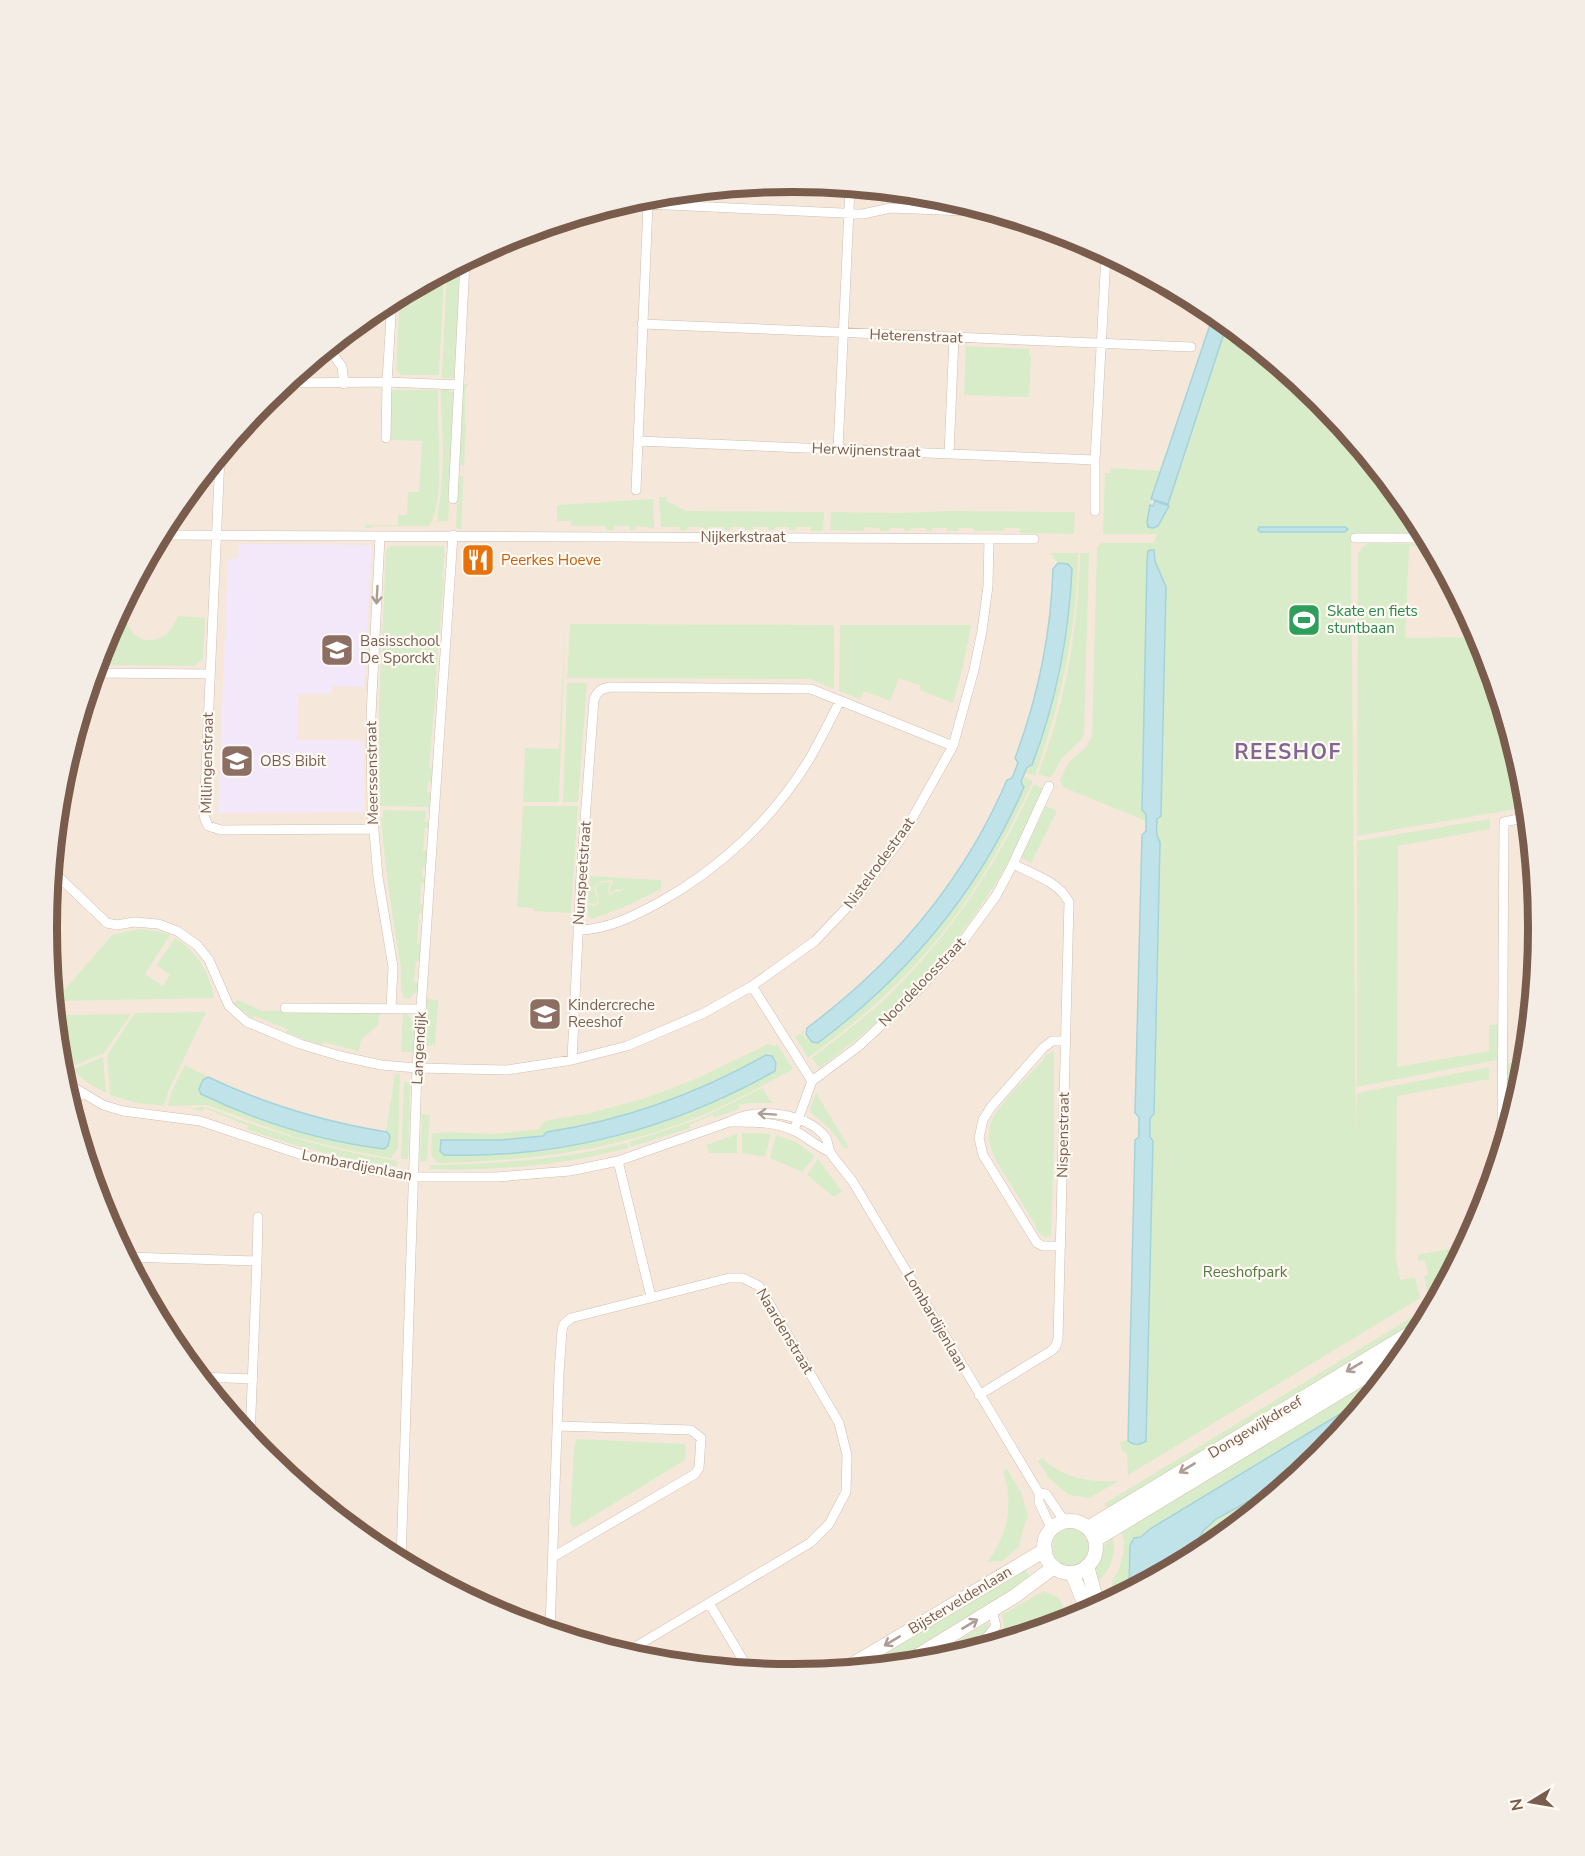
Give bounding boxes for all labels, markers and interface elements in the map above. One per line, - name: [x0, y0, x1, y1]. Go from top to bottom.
- street label: Heterenstraat: [869, 324, 964, 348]
- street label: Herwijnenstraat: [811, 438, 921, 462]
- street label: Nijkerkstraat: [701, 527, 786, 547]
- restaurant icon: Peerkes Hoeve: [460, 542, 496, 578]
- place label: Peerkes Hoeve: [501, 550, 601, 570]
- one-way arrow: [372, 585, 383, 605]
- place label: Skate en fiets stuntbaan: [1327, 601, 1418, 638]
- sports icon: Skate en fiets stuntbaan: [1286, 602, 1322, 638]
- place label: Basisschool De Sporckt: [360, 631, 440, 668]
- school or university icon: Basisschool De Sporckt: [319, 632, 355, 668]
- street label: Millingenstraat: [196, 711, 218, 814]
- street label: Meerssenstraat: [361, 720, 383, 825]
- district label: REESHOF: [1234, 738, 1342, 766]
- school or university icon: OBS Bibit: [219, 743, 255, 779]
- place label: OBS Bibit: [260, 751, 327, 771]
- street label: Nistelrodestraat: [839, 813, 919, 913]
- street label: Nunspeetstraat: [568, 820, 596, 926]
- street label: Noordeloosstraat: [874, 932, 970, 1031]
- place label: Kindercreche Reeshof: [568, 995, 655, 1032]
- school or university icon: Kindercreche Reeshof: [527, 996, 563, 1032]
- street label: Langendijk: [407, 1010, 431, 1085]
- street label: Nispenstraat: [1052, 1091, 1074, 1178]
- one-way arrow: [758, 1108, 778, 1119]
- street label: Lombardijenlaan: [300, 1144, 414, 1186]
- park label: Reeshofpark: [1203, 1262, 1288, 1282]
- street label: Lombardijenlaan: [899, 1267, 973, 1375]
- street label: Naardenstraat: [752, 1285, 819, 1378]
- one-way arrow: [1346, 1362, 1363, 1374]
- street label: Dongewijkdreef: [1204, 1390, 1307, 1463]
- one-way arrow: [1179, 1463, 1196, 1475]
- street label: Bijsterveldenlaan: [905, 1561, 1015, 1639]
- one-way arrow: [961, 1617, 978, 1629]
- one-way arrow: [884, 1635, 901, 1647]
- north arrow: [1501, 1772, 1561, 1832]
- text: N: [1505, 1797, 1529, 1813]

